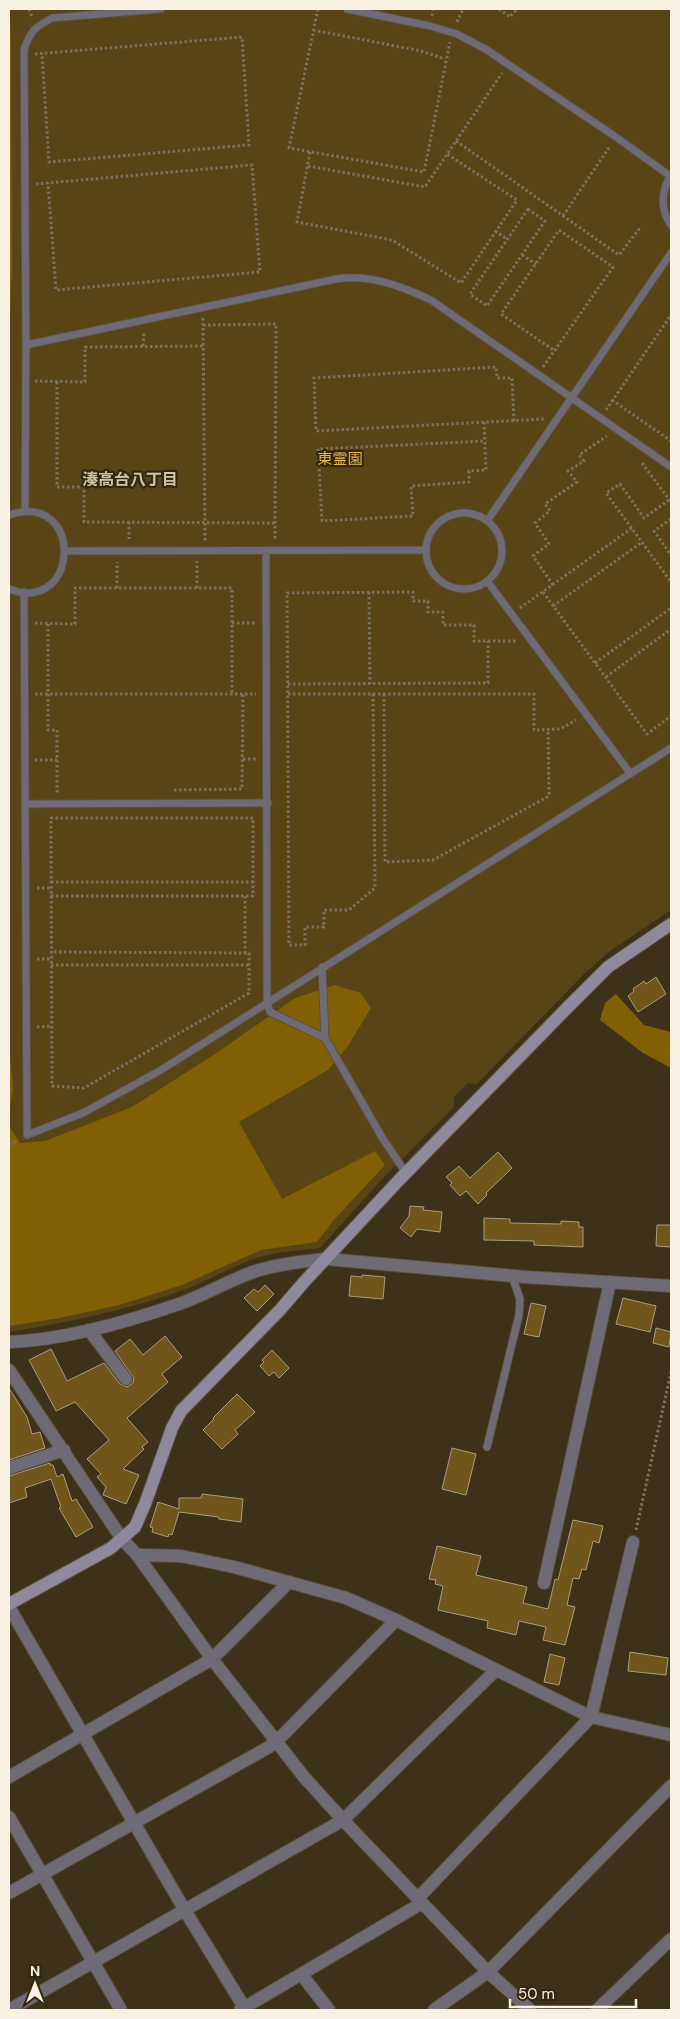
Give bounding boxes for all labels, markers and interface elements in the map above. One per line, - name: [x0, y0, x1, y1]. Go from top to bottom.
- park label: 東霊園: [317, 449, 363, 469]
- district label: 湊高台八丁目: [82, 469, 178, 490]
- north arrow: [10, 1959, 60, 2009]
- text: N: [30, 1962, 40, 1980]
- scale bar: [510, 1976, 636, 2008]
- text: 50 m: [518, 1984, 555, 2004]

